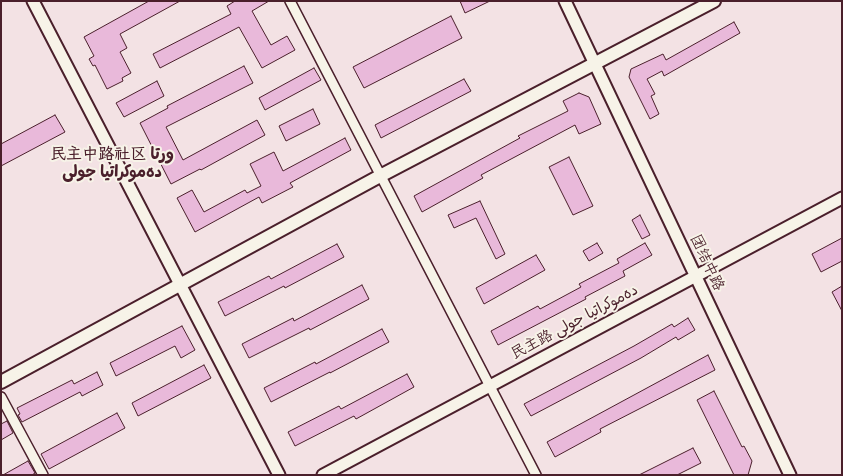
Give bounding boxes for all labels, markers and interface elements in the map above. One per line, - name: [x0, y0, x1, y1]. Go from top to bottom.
- district label: 民主中路社区 ورتا دەموكراتيا جولى: [50, 146, 174, 184]
- street label: 团结中路: [685, 232, 727, 294]
- street label: 民主路 دەموكراتيا جولى: [508, 282, 642, 364]

